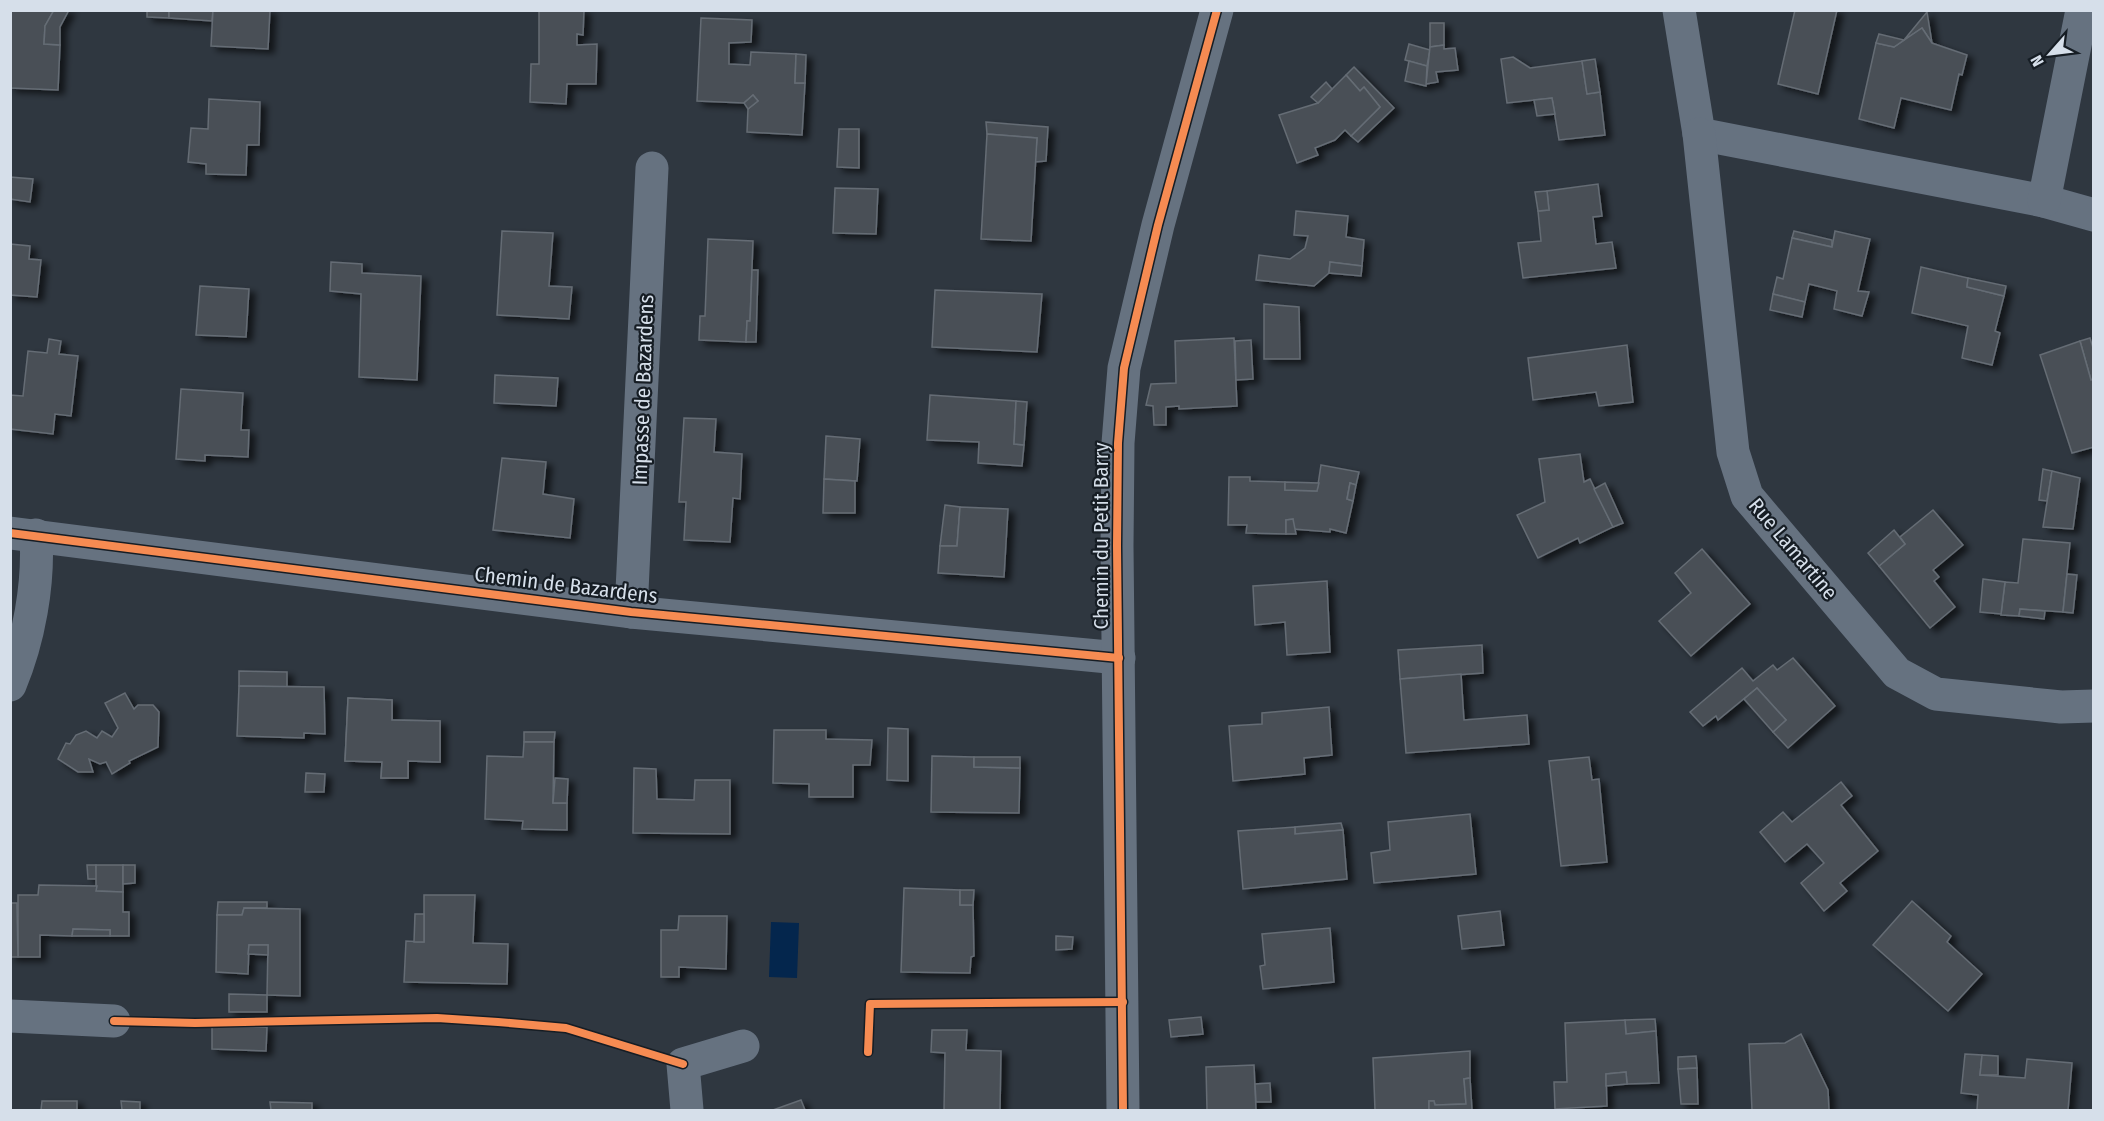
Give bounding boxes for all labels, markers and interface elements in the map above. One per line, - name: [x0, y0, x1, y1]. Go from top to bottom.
- north arrow: [2020, 24, 2080, 84]
- text: N: [2027, 52, 2048, 70]
- street label: Impasse de Bazardens: [627, 294, 659, 486]
- street label: Chemin du Petit Barry: [1088, 442, 1114, 630]
- street label: Rue Lamartine: [1743, 493, 1843, 605]
- street label: Chemin de Bazardens: [473, 561, 659, 609]

